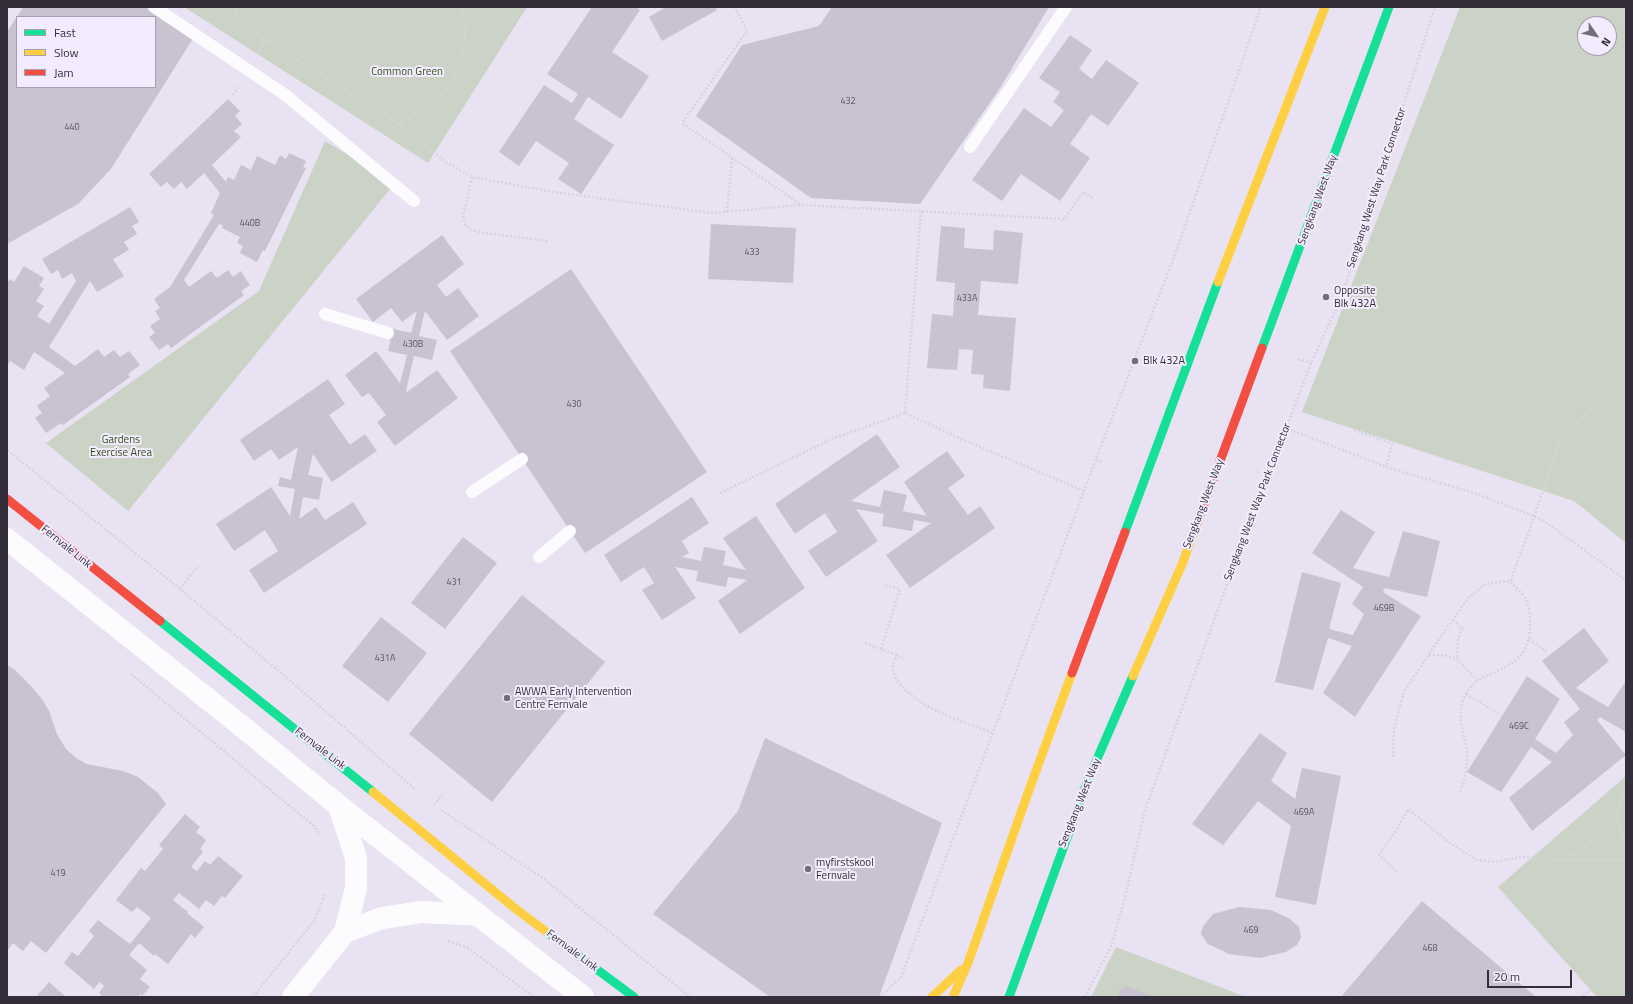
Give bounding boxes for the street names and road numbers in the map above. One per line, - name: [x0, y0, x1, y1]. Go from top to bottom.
- street label: Sengkang West Way Park Connector: [1345, 106, 1409, 270]
- street label: Sengkang West Way: [1296, 153, 1340, 247]
- street label: Sengkang West Way Park Connector: [1222, 421, 1294, 583]
- street label: Sengkang West Way: [1181, 457, 1227, 551]
- street label: Fernvale Link: [38, 523, 94, 571]
- street label: Fernvale Link: [292, 725, 348, 773]
- street label: Sengkang West Way: [1056, 757, 1104, 849]
- street label: Fernvale Link: [544, 927, 600, 975]

